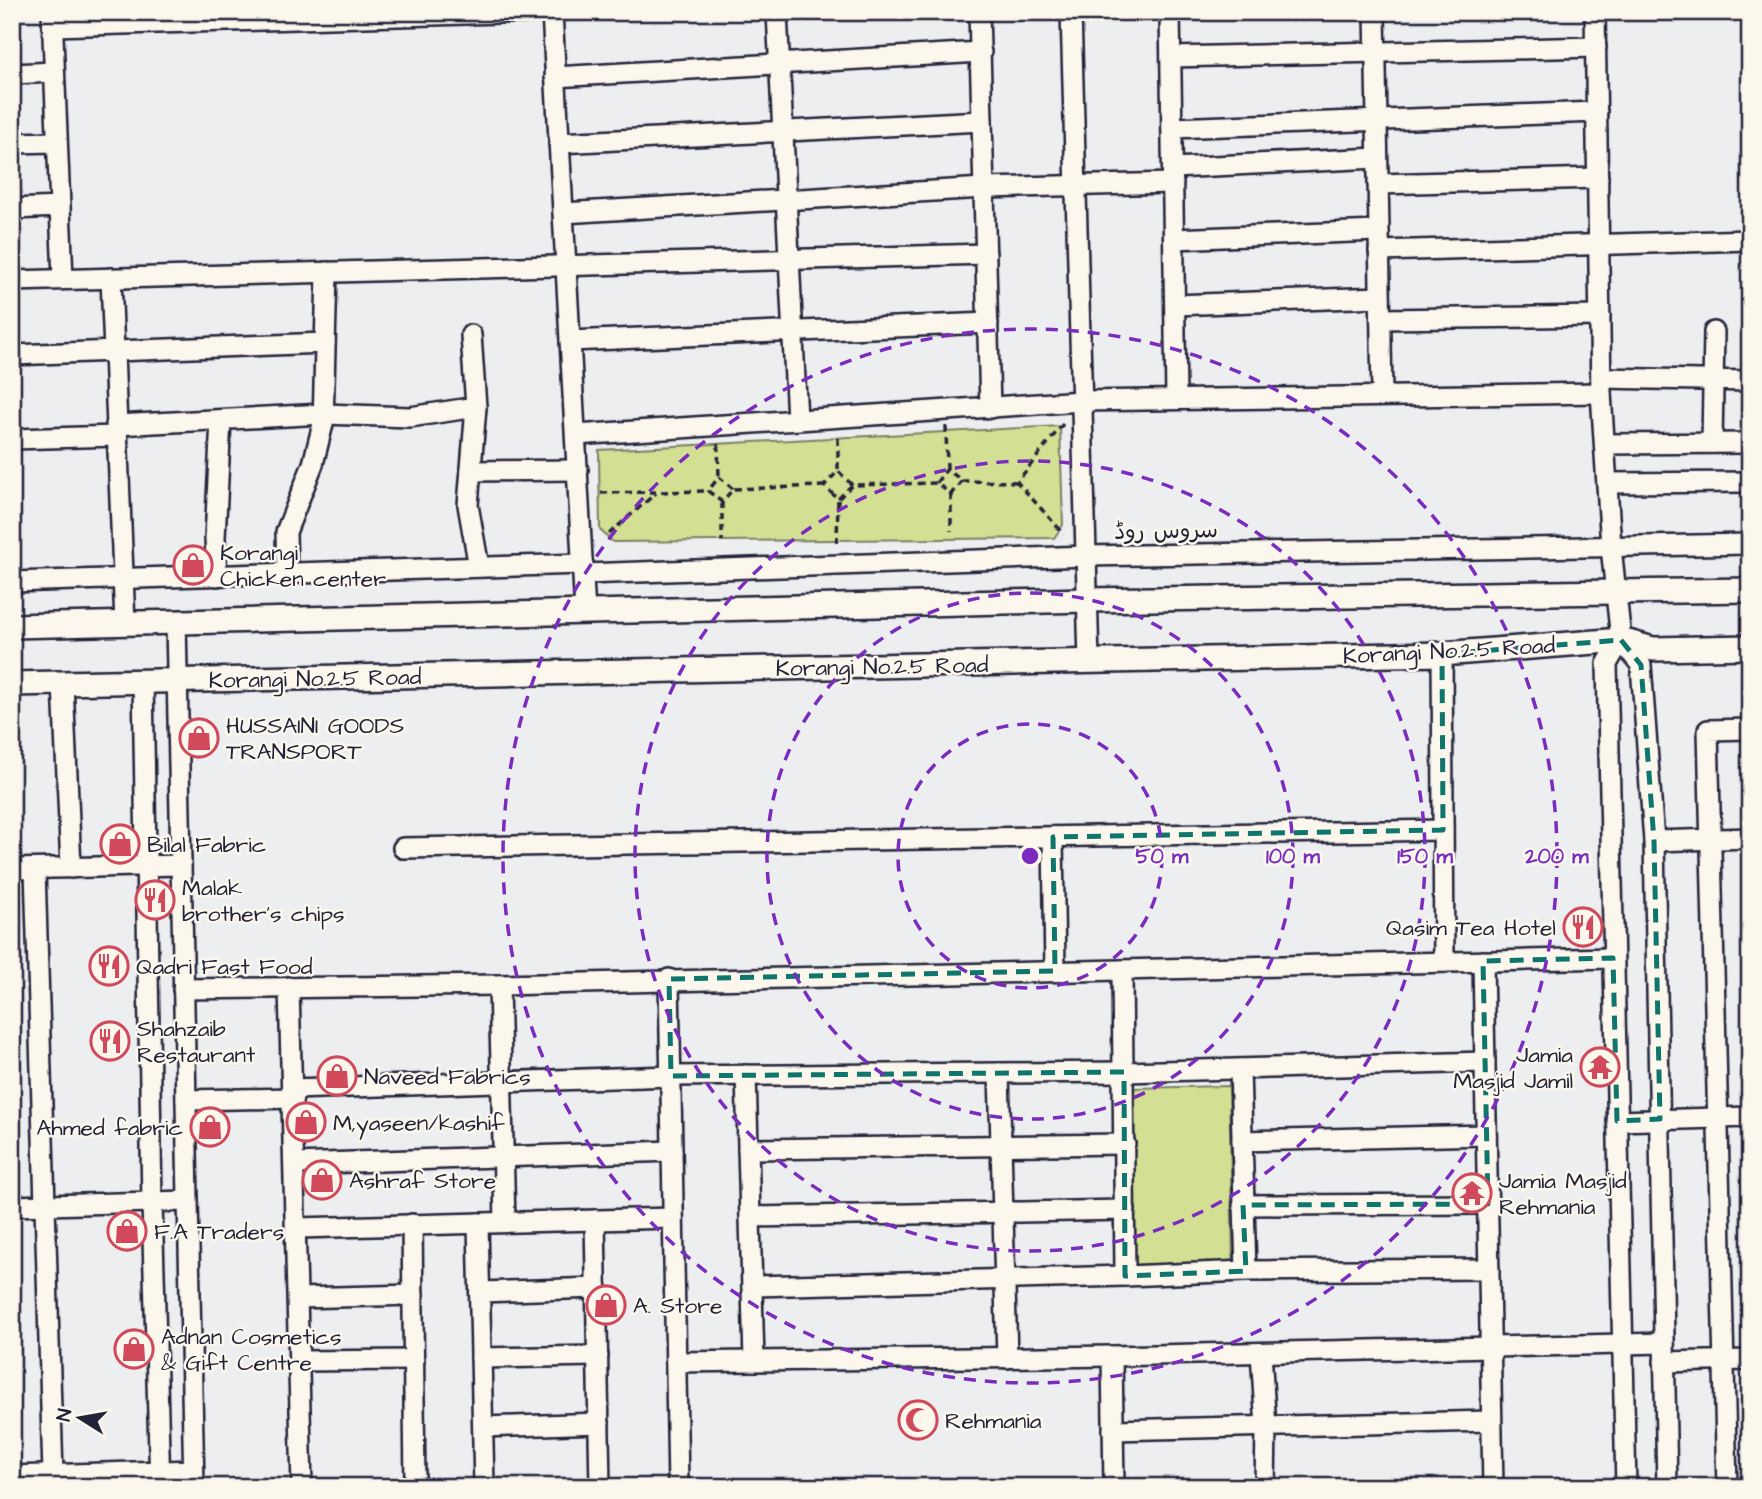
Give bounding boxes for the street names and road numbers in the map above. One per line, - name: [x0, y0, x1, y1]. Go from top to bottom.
- street label: سروس روڈ: [1114, 514, 1218, 548]
- street label: Korangi No.2.5 Road: [1342, 629, 1556, 674]
- street label: Korangi No.2.5 Road: [775, 649, 989, 686]
- street label: Korangi No.2.5 Road: [208, 661, 422, 698]

